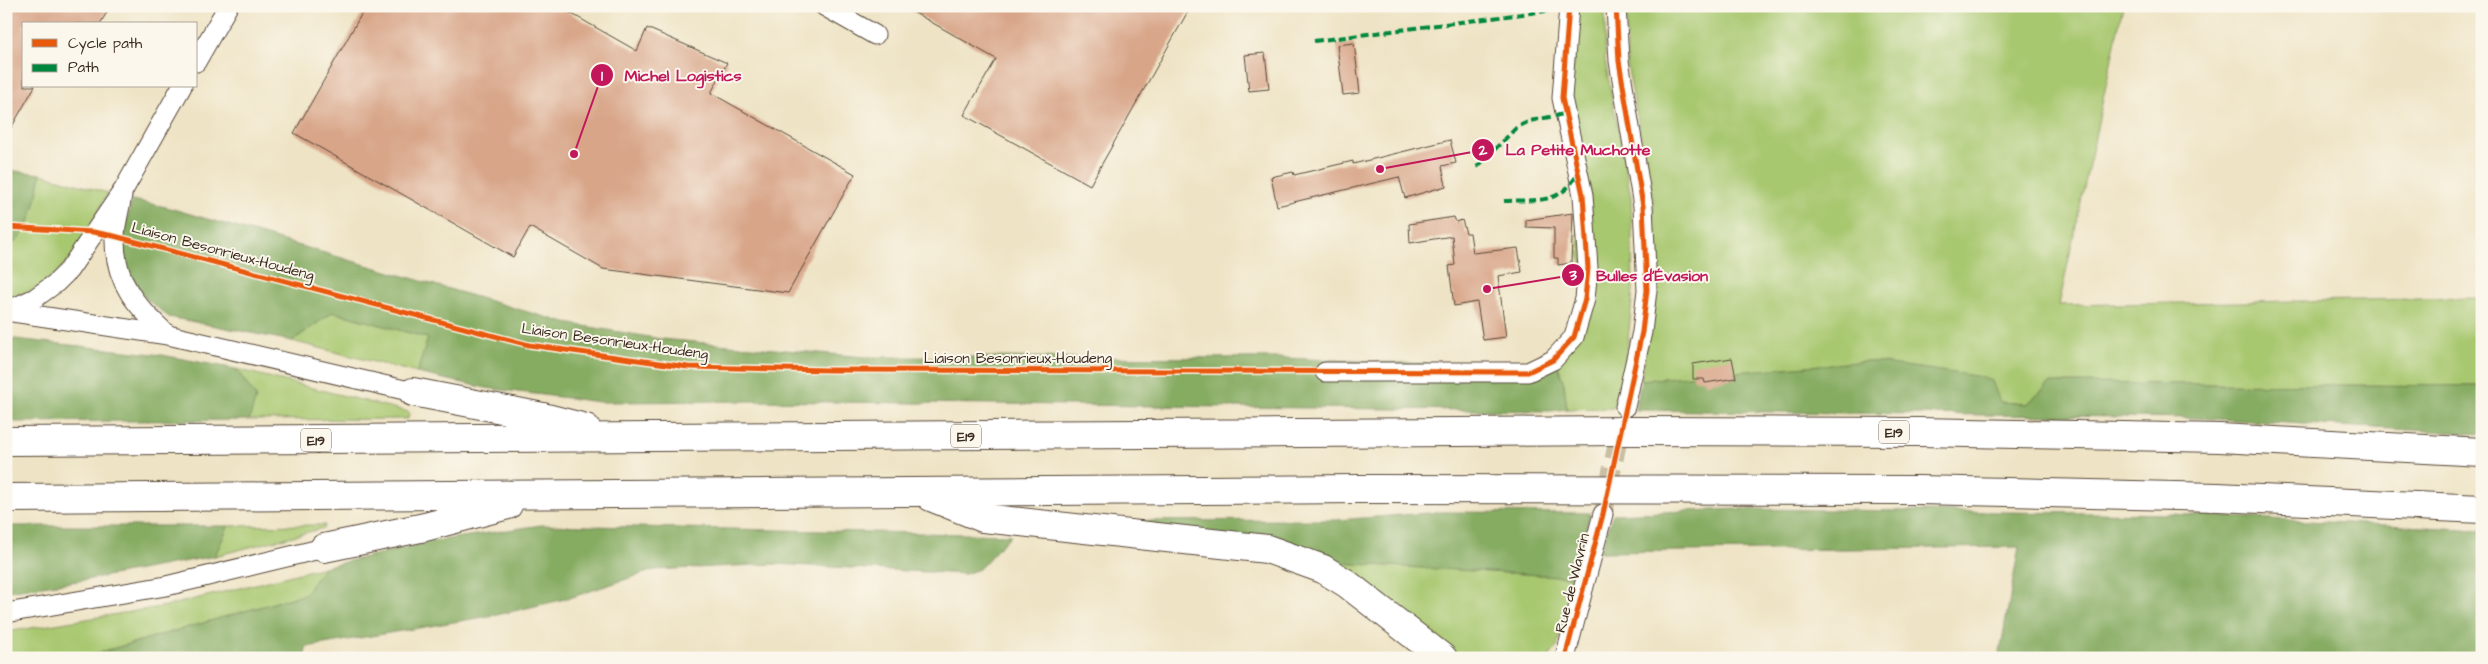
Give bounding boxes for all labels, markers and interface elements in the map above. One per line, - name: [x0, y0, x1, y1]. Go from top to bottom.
- legend: [22, 22, 198, 88]
- text: Cycle path: [68, 33, 143, 55]
- text: Path: [68, 57, 99, 78]
- callout: Michel Logistics: [589, 60, 751, 91]
- text: Michel Logistics: [624, 65, 742, 89]
- text: 1: [601, 66, 603, 87]
- callout: La Petite Muchotte: [1471, 134, 1660, 165]
- text: La Petite Muchotte: [1506, 139, 1651, 161]
- text: 2: [1478, 140, 1488, 161]
- street label: Liaison Besonrieux-Houdeng: [129, 217, 317, 287]
- callout: Bulles d'Évasion: [1561, 259, 1717, 290]
- text: 3: [1568, 265, 1577, 286]
- text: Bulles d'Évasion: [1596, 265, 1708, 287]
- street label: Liaison Besonrieux-Houdeng: [520, 318, 710, 366]
- street label: Liaison Besonrieux-Houdeng: [924, 348, 1112, 370]
- road number: E19: [1879, 421, 1909, 444]
- road number: E19: [951, 424, 981, 448]
- road number: E19: [301, 428, 331, 452]
- street label: Rue de Wavrin: [1550, 531, 1595, 635]

